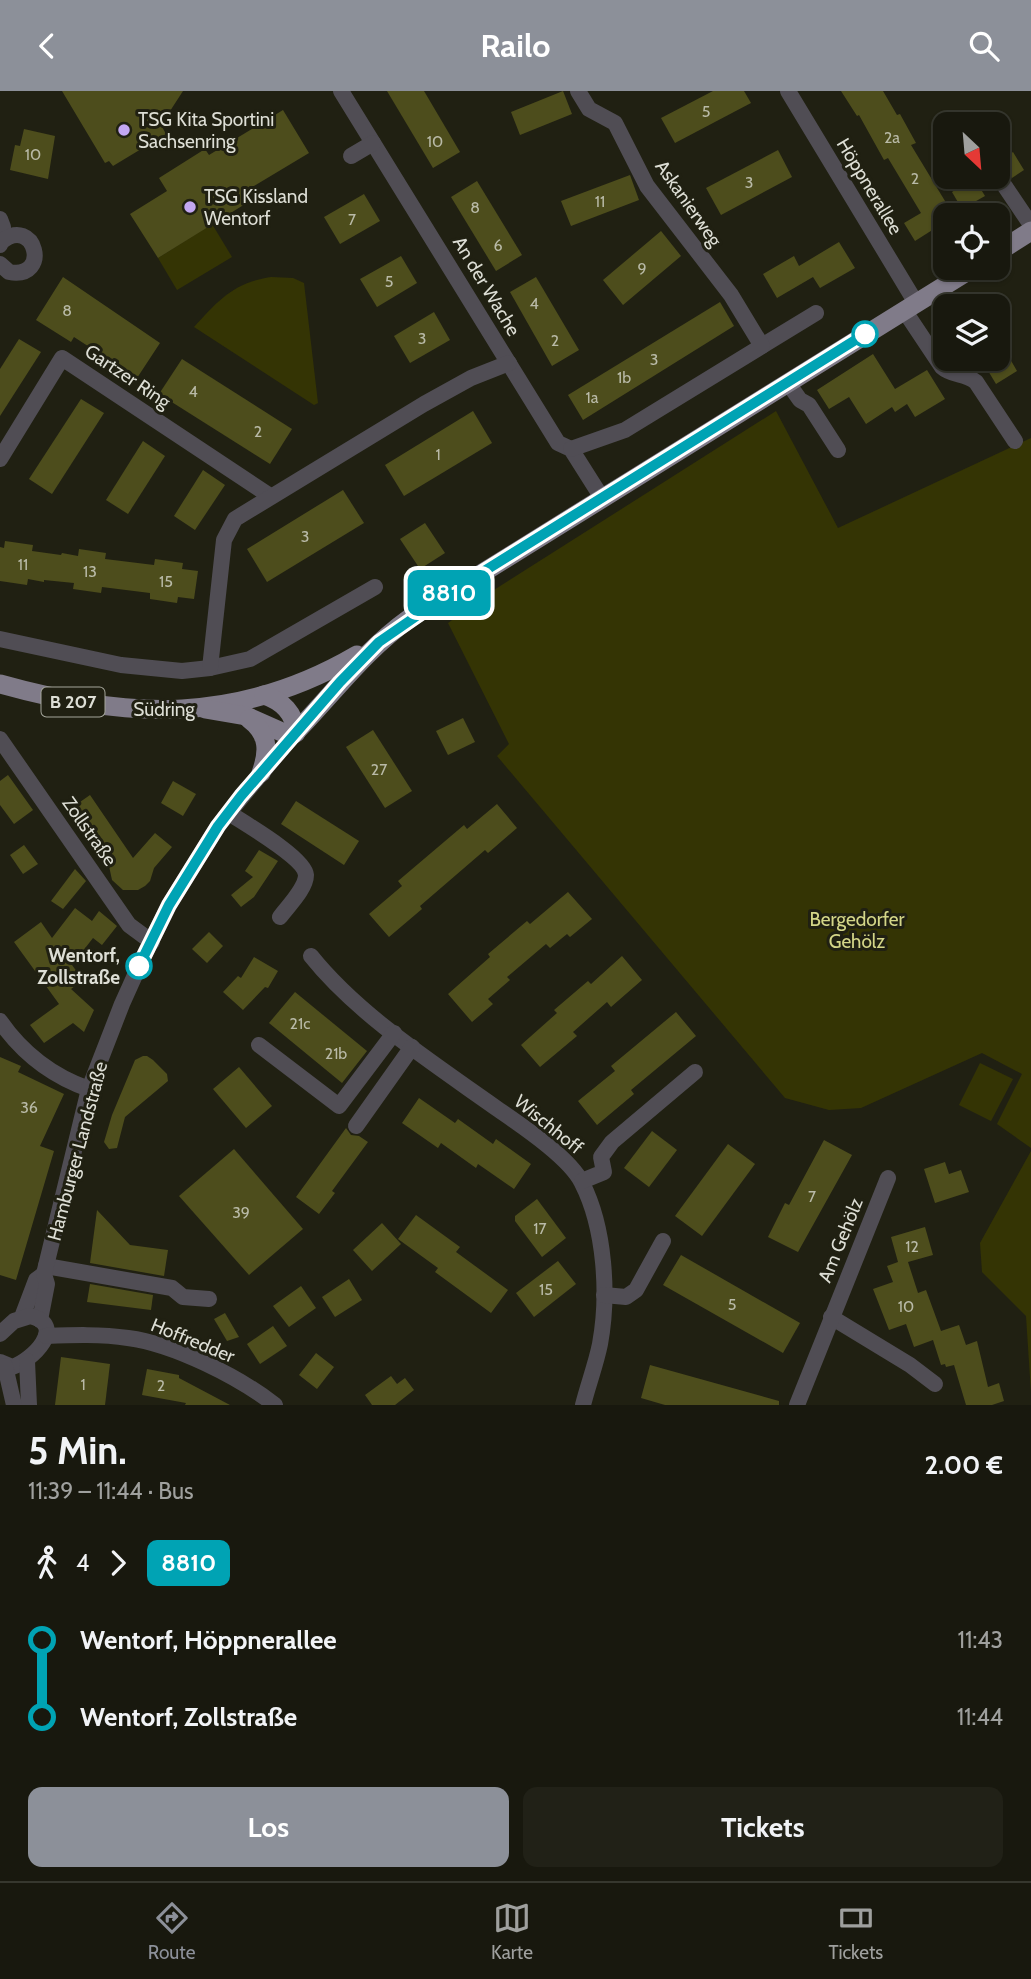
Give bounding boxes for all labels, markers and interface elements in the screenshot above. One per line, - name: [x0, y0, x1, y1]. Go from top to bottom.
- text: Railo: [481, 26, 550, 65]
- icon: back: [28, 27, 66, 65]
- icon: search: [965, 27, 1003, 65]
- house number: 5: [702, 102, 710, 121]
- place label: TSG Kita Sportini Sachsenring: [138, 108, 274, 153]
- north arrow: [933, 112, 1010, 189]
- map controls: [933, 112, 1010, 371]
- marker: TSG Kita Sportini Sachsenring: [116, 122, 132, 138]
- house number: 2a: [884, 128, 900, 147]
- house number: 10: [427, 132, 443, 151]
- street label: Höppnerallee: [832, 134, 907, 239]
- house number: 10: [25, 145, 41, 164]
- street label: Askanierweg: [650, 156, 727, 251]
- house number: 2: [911, 169, 919, 188]
- house number: 3: [745, 173, 753, 192]
- place label: TSG Kissland Wentorf: [204, 185, 308, 230]
- house number: 11: [595, 192, 605, 211]
- house number: 8: [470, 198, 480, 217]
- marker: TSG Kissland Wentorf: [182, 199, 198, 215]
- button: locate: [933, 203, 1010, 280]
- house number: 7: [348, 210, 356, 229]
- street label: An der Wache: [448, 232, 525, 340]
- house number: 6: [493, 236, 503, 255]
- house number: 9: [637, 259, 647, 278]
- house number: 5: [385, 272, 393, 291]
- house number: 4: [529, 294, 539, 313]
- button: layers: [933, 294, 1010, 371]
- house number: 8: [62, 301, 72, 320]
- unlabelled marker: [852, 321, 878, 347]
- house number: 3: [418, 329, 426, 348]
- house number: 2: [551, 331, 559, 350]
- street label: Gartzer Ring: [80, 339, 175, 414]
- house number: 3: [650, 350, 658, 369]
- house number: 1b: [617, 368, 631, 387]
- house number: 4: [188, 382, 198, 401]
- house number: 1a: [586, 388, 599, 407]
- house number: 2: [254, 422, 262, 441]
- house number: 1: [435, 445, 441, 464]
- house number: 3: [301, 527, 309, 546]
- house number: 11: [18, 555, 28, 574]
- house number: 13: [83, 562, 97, 581]
- line badge: 8810: [400, 570, 498, 616]
- house number: 15: [159, 572, 173, 591]
- text: 8810: [422, 578, 476, 607]
- road number: B 207: [42, 687, 104, 717]
- street label: Südring: [133, 698, 195, 721]
- house number: 27: [371, 760, 387, 779]
- street label: Zollstraße: [57, 792, 122, 871]
- park label: Bergedorfer Gehölz: [810, 908, 904, 953]
- place label: Wentorf, Zollstraße: [37, 944, 120, 989]
- marker: Wentorf, Zollstraße: [126, 953, 152, 979]
- house number: 21c: [290, 1014, 310, 1033]
- house number: 21b: [325, 1044, 347, 1063]
- street label: Hamburger Landstraße: [42, 1059, 113, 1243]
- street label: Wischhoff: [510, 1090, 588, 1160]
- house number: 36: [20, 1098, 38, 1117]
- house number: 7: [808, 1187, 816, 1206]
- street label: Am Gehölz: [813, 1194, 868, 1286]
- house number: 39: [232, 1203, 250, 1222]
- house number: 17: [533, 1219, 547, 1238]
- house number: 12: [905, 1237, 919, 1256]
- house number: 15: [539, 1280, 553, 1299]
- house number: 5: [728, 1295, 736, 1314]
- house number: 10: [898, 1297, 914, 1316]
- street label: Hoffredder: [148, 1313, 238, 1368]
- house number: 1: [80, 1375, 86, 1394]
- house number: 2: [157, 1376, 165, 1395]
- text: 5 Min.: [28, 1427, 127, 1474]
- text: 2.00 €: [924, 1449, 1003, 1481]
- text: 11:39 – 11:44 · Bus: [28, 1477, 194, 1505]
- icon: walk: [28, 1544, 66, 1582]
- icon: forward: [99, 1544, 137, 1582]
- text: 8810: [161, 1548, 216, 1577]
- text: 4: [76, 1549, 89, 1577]
- text: Wentorf, Höppnerallee: [80, 1624, 337, 1656]
- text: 11:43: [957, 1626, 1003, 1654]
- text: Wentorf, Zollstraße: [80, 1701, 297, 1733]
- text: 11:44: [957, 1703, 1003, 1731]
- button: Los: [28, 1787, 509, 1867]
- button: Tickets: [523, 1787, 1003, 1867]
- tab: Route: [148, 1899, 195, 1964]
- tab: Karte: [491, 1899, 533, 1964]
- tab: Tickets: [828, 1899, 883, 1964]

